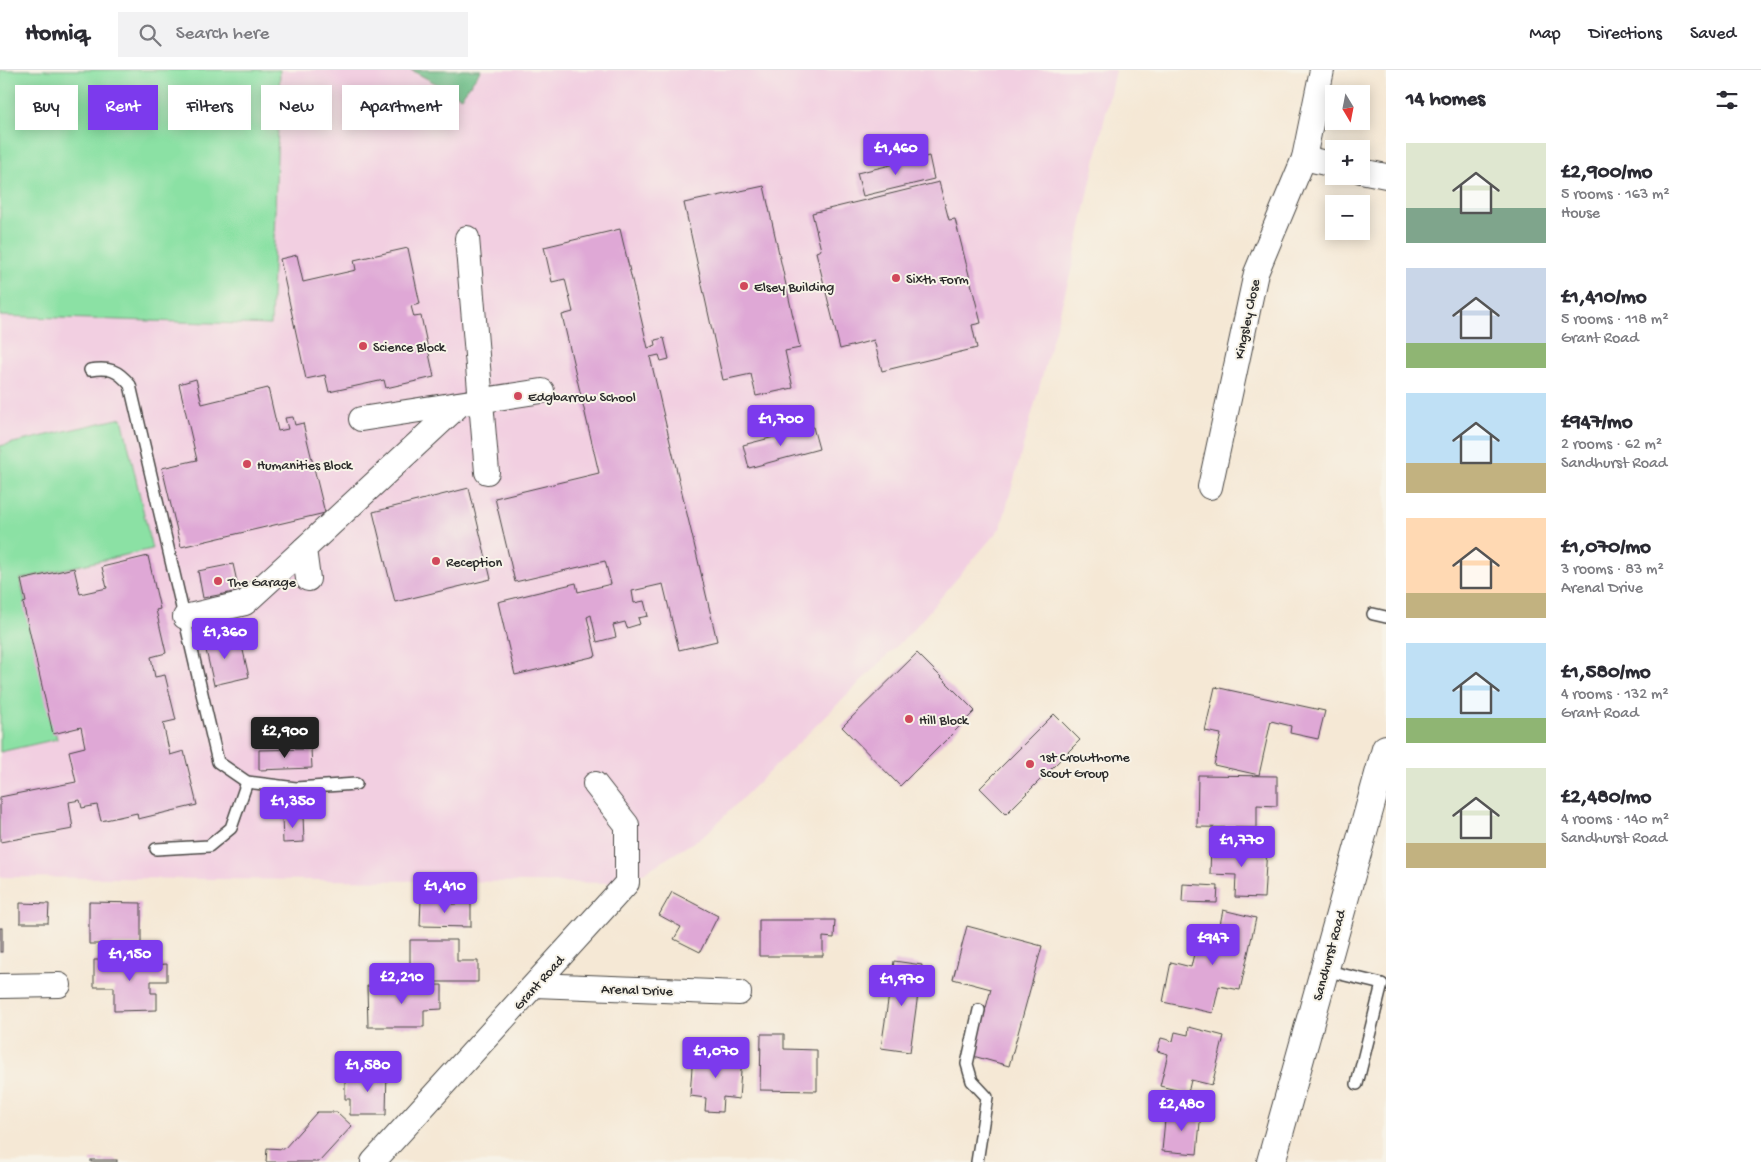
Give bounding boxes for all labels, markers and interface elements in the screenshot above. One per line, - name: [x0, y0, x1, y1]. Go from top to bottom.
- search box: [118, 12, 468, 57]
- text: Homiq: [25, 20, 88, 49]
- icon: search: [136, 21, 164, 49]
- text: Search here: [176, 23, 269, 46]
- text: Map: [1529, 24, 1561, 45]
- text: Directions: [1589, 24, 1662, 45]
- text: Saved: [1690, 24, 1736, 45]
- chip: Buy: [15, 85, 78, 130]
- chip: Rent: [88, 85, 158, 130]
- chip: Filters: [168, 85, 251, 130]
- chip: New: [261, 85, 332, 130]
- chip: Apartment: [342, 85, 459, 130]
- north arrow: [1325, 85, 1370, 130]
- map controls: [1325, 85, 1370, 240]
- icon: filters: [1713, 86, 1741, 114]
- text: 14 homes: [1406, 88, 1485, 113]
- pin: £1,460: [855, 134, 937, 176]
- text: £1,460: [874, 140, 918, 159]
- button: +: [1325, 140, 1370, 185]
- text: £2,900/mo: [1561, 161, 1652, 186]
- icon: home: [1446, 163, 1506, 223]
- text: 5 rooms · 163 m²: [1561, 186, 1670, 205]
- button: −: [1325, 195, 1370, 240]
- text: House: [1561, 205, 1600, 224]
- marker: Sixth Form: [890, 272, 902, 284]
- place label: Sixth Form: [906, 272, 969, 289]
- street label: Kingsley Close: [1232, 277, 1265, 361]
- marker: Elsey Building: [738, 280, 750, 292]
- place label: Elsey Building: [754, 280, 834, 297]
- text: £1,410/mo: [1561, 286, 1647, 311]
- icon: home: [1446, 288, 1506, 348]
- text: 5 rooms · 118 m²: [1561, 311, 1669, 330]
- text: Grant Road: [1561, 330, 1639, 349]
- marker: Science Block: [357, 340, 369, 352]
- place label: Science Block: [373, 340, 447, 357]
- marker: Edgbarrow School: [512, 390, 524, 402]
- place label: Edgbarrow School: [528, 390, 636, 407]
- pin: £1,700: [740, 404, 822, 447]
- text: £1,700: [758, 411, 804, 430]
- text: £947/mo: [1561, 411, 1633, 436]
- icon: home: [1446, 413, 1506, 473]
- text: 2 rooms · 62 m²: [1561, 436, 1662, 455]
- text: Sandhurst Road: [1561, 455, 1667, 474]
- marker: Humanities Block: [241, 458, 253, 470]
- place label: Humanities Block: [257, 458, 354, 475]
- text: £1,070/mo: [1561, 536, 1651, 561]
- icon: home: [1446, 538, 1506, 598]
- marker: Reception: [430, 555, 442, 567]
- place label: Reception: [446, 555, 502, 572]
- text: 3 rooms · 83 m²: [1561, 561, 1664, 580]
- marker: The Garage: [212, 575, 224, 587]
- place label: The Garage: [227, 575, 297, 592]
- text: Arenal Drive: [1561, 580, 1643, 599]
- pin: £1,360: [184, 618, 266, 660]
- text: £1,360: [203, 624, 247, 643]
- text: £1,580/mo: [1561, 661, 1651, 686]
- icon: home: [1446, 663, 1506, 723]
- text: 4 rooms · 132 m²: [1561, 686, 1669, 705]
- text: Grant Road: [1561, 705, 1639, 724]
- marker: Hill Block: [903, 713, 915, 725]
- place label: Hill Block: [919, 713, 970, 730]
- pin: £2,900: [244, 716, 326, 759]
- text: £2,900: [262, 723, 308, 742]
- place label: 1st Crowthorne Scout Group: [1039, 750, 1131, 783]
- marker: 1st Crowthorne Scout Group: [1024, 758, 1036, 770]
- pin: £1,350: [252, 786, 334, 829]
- text: £2,480/mo: [1561, 786, 1651, 811]
- icon: home: [1446, 788, 1506, 848]
- text: £1,350: [271, 793, 315, 812]
- text: 4 rooms · 140 m²: [1561, 811, 1669, 830]
- pin: £1,770: [1201, 826, 1283, 868]
- text: Sandhurst Road: [1561, 830, 1667, 849]
- text: £1,770: [1220, 832, 1264, 851]
- pin: £1,410: [404, 872, 486, 914]
- text: £1,410: [424, 878, 466, 897]
- street label: Sandhurst Road: [1310, 907, 1351, 1003]
- pin: £947: [1183, 924, 1243, 966]
- text: £947: [1197, 930, 1229, 949]
- pin: £1,150: [89, 940, 171, 982]
- text: £1,150: [109, 946, 151, 965]
- street label: Grant Road: [511, 951, 570, 1015]
- pin: £2,210: [361, 962, 443, 1005]
- pin: £1,970: [861, 964, 943, 1007]
- text: £2,210: [380, 969, 424, 988]
- text: £1,970: [880, 971, 924, 990]
- street label: Arenal Drive: [601, 982, 674, 1001]
- pin: £1,070: [675, 1036, 757, 1079]
- text: £1,070: [693, 1043, 739, 1062]
- pin: £1,580: [327, 1050, 409, 1093]
- text: £1,580: [346, 1057, 390, 1076]
- pin: £2,480: [1141, 1090, 1223, 1132]
- text: £2,480: [1159, 1096, 1205, 1115]

